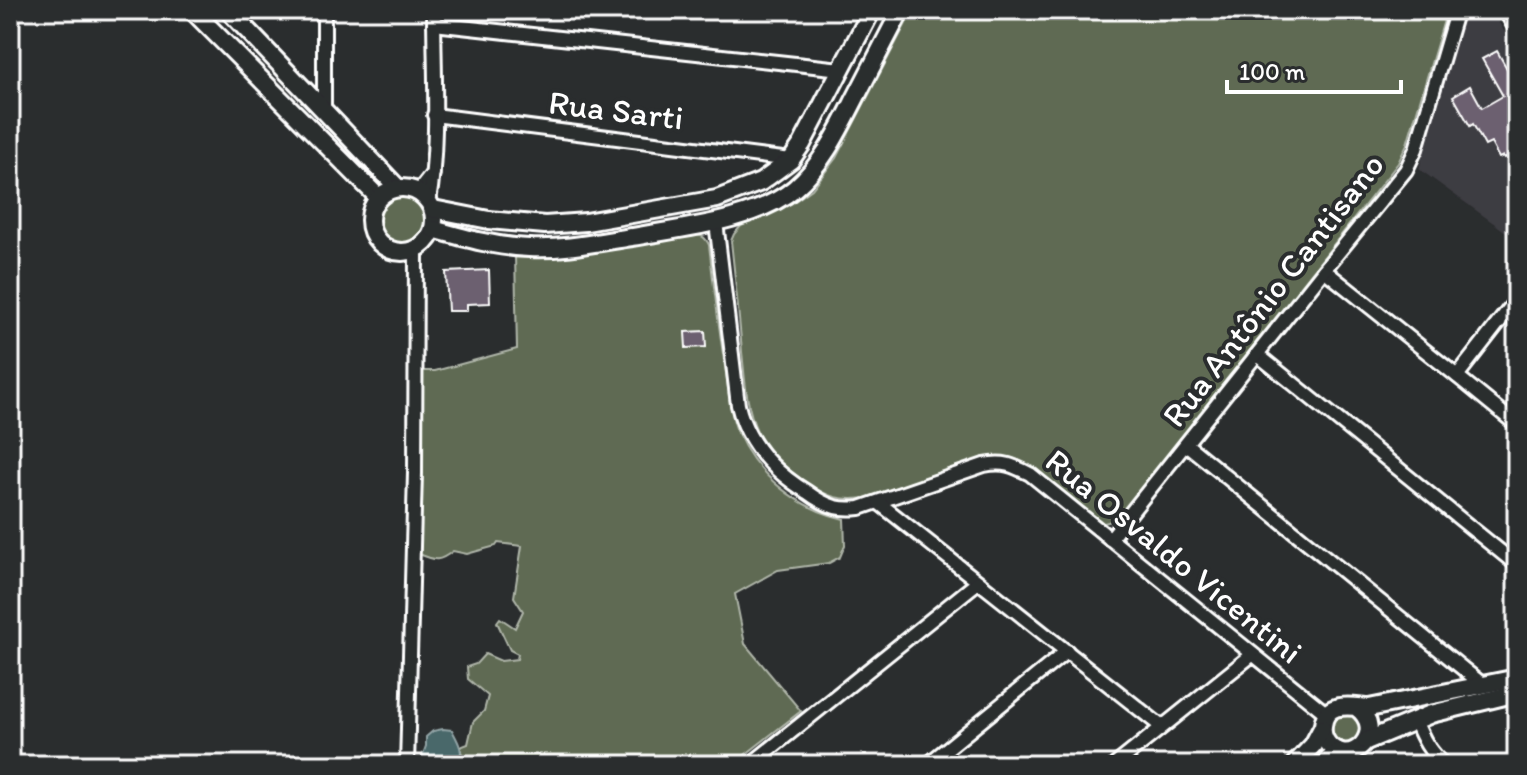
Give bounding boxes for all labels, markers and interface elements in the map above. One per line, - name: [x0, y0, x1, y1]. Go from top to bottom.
- scale bar: [1227, 44, 1401, 94]
- text: 100 m: [1239, 57, 1305, 86]
- street label: Rua Sarti: [546, 81, 686, 139]
- street label: Rua Antônio Cantisano: [1153, 145, 1393, 435]
- street label: Rua Osvaldo Vicentini: [1037, 440, 1311, 672]

